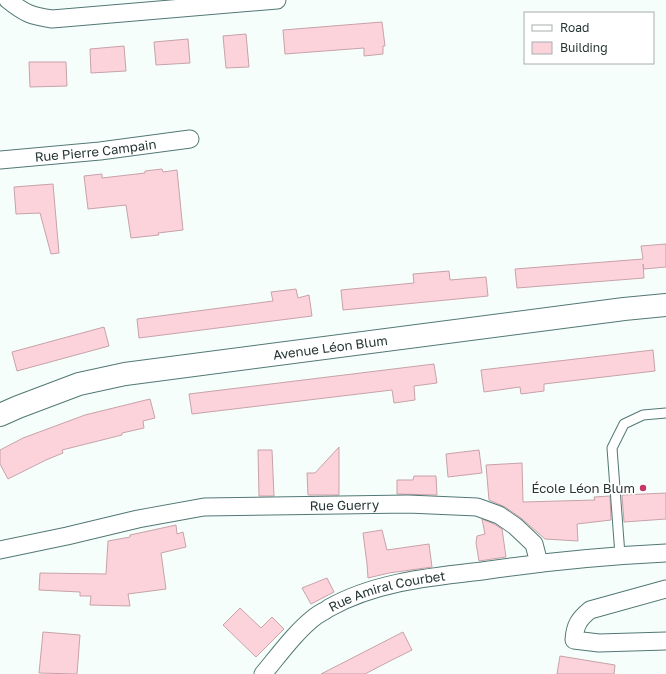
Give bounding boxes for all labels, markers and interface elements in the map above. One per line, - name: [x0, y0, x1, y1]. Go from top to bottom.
- legend: [524, 12, 654, 64]
- text: Road: [560, 20, 589, 35]
- text: Building: [560, 40, 608, 55]
- street label: Rue Pierre Campain: [34, 136, 157, 165]
- street label: Avenue Léon Blum: [272, 332, 389, 363]
- place label: École Léon Blum: [531, 480, 635, 496]
- marker: École Léon Blum: [638, 483, 648, 493]
- street label: Rue Guerry: [309, 496, 380, 513]
- street label: Rue Amiral Courbet: [326, 567, 446, 615]

